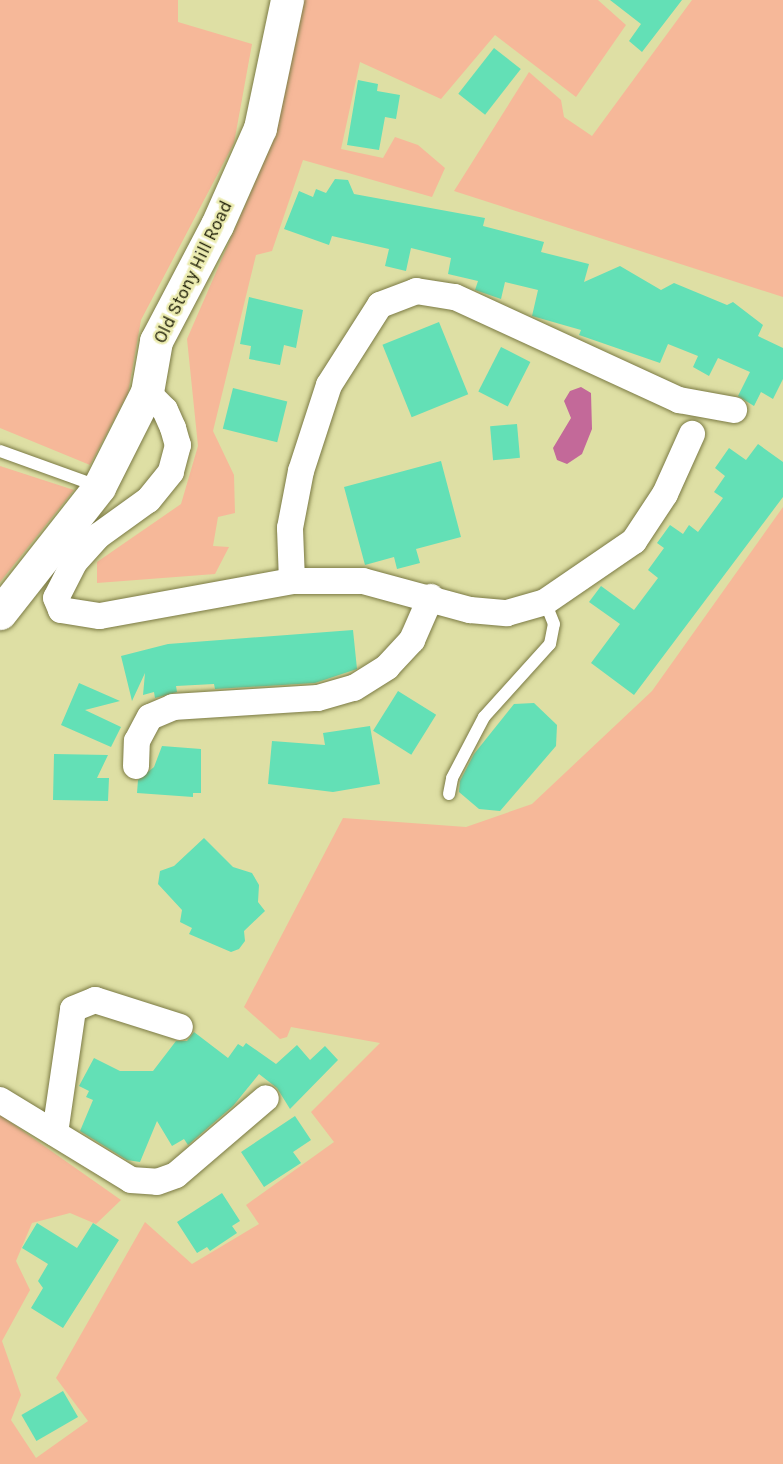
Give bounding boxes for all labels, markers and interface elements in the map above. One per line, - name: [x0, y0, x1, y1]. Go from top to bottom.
- street label: Old Stony Hill Road: [149, 197, 237, 347]

